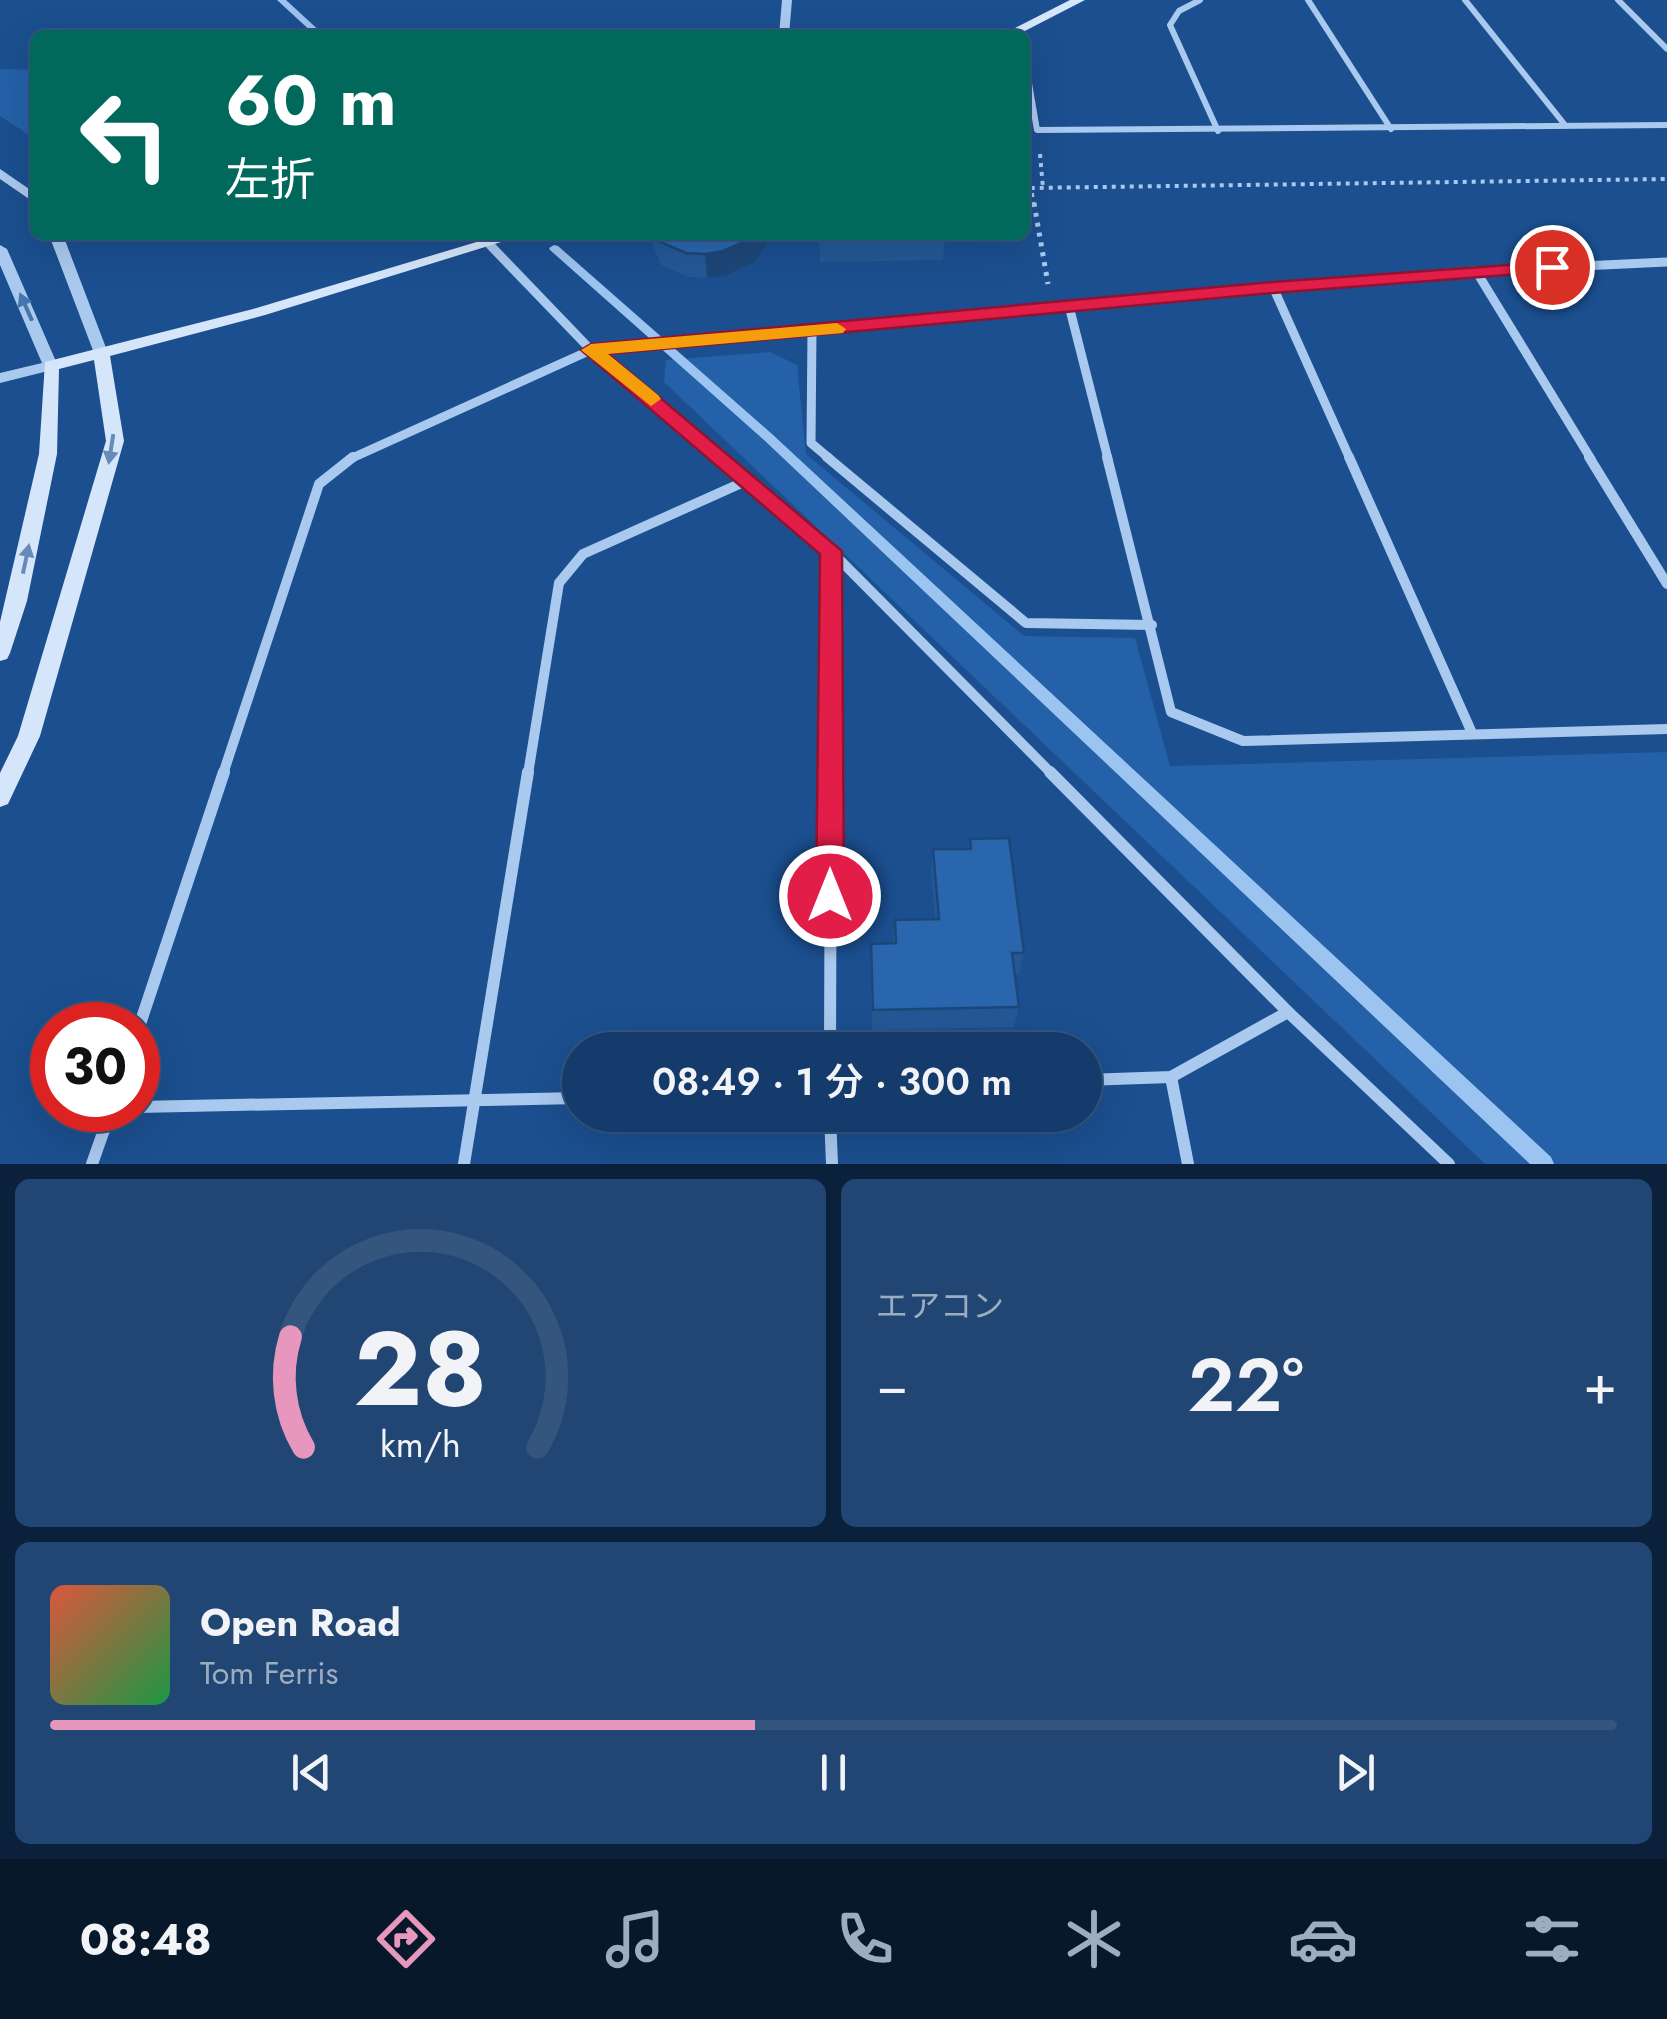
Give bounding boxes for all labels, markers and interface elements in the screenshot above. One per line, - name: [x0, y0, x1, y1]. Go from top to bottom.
- text: 60 m: [225, 50, 397, 151]
- icon: left: [60, 70, 190, 200]
- text: 左折: [225, 147, 315, 212]
- pin: [1510, 225, 1595, 310]
- icon: arrive: [1525, 240, 1580, 295]
- one-way arrow: [17, 292, 34, 321]
- one-way arrow: [102, 434, 118, 465]
- one-way arrow: [18, 543, 34, 574]
- position arrow: [778, 844, 882, 948]
- speed limit sign: 30: [30, 1002, 160, 1132]
- text: 08:49 · 1 分 · 300 m: [652, 1054, 1012, 1109]
- text: エアコン: [876, 1283, 1004, 1329]
- text: 28: [354, 1294, 487, 1444]
- text: 22°: [1188, 1331, 1304, 1439]
- text: −: [876, 1345, 908, 1425]
- text: +: [1583, 1345, 1617, 1425]
- text: km/h: [380, 1419, 461, 1470]
- text: Open Road: [200, 1595, 401, 1650]
- text: Tom Ferris: [200, 1650, 338, 1696]
- icon: previous: [284, 1745, 339, 1800]
- icon: pause: [806, 1745, 861, 1800]
- icon: next: [1328, 1745, 1383, 1800]
- icon: directions: [371, 1904, 441, 1974]
- icon: music: [600, 1904, 670, 1974]
- icon: phone: [830, 1904, 900, 1974]
- icon: climate: [1059, 1904, 1129, 1974]
- icon: car: [1288, 1904, 1358, 1974]
- icon: filters: [1517, 1904, 1587, 1974]
- text: 08:48: [80, 1907, 212, 1972]

